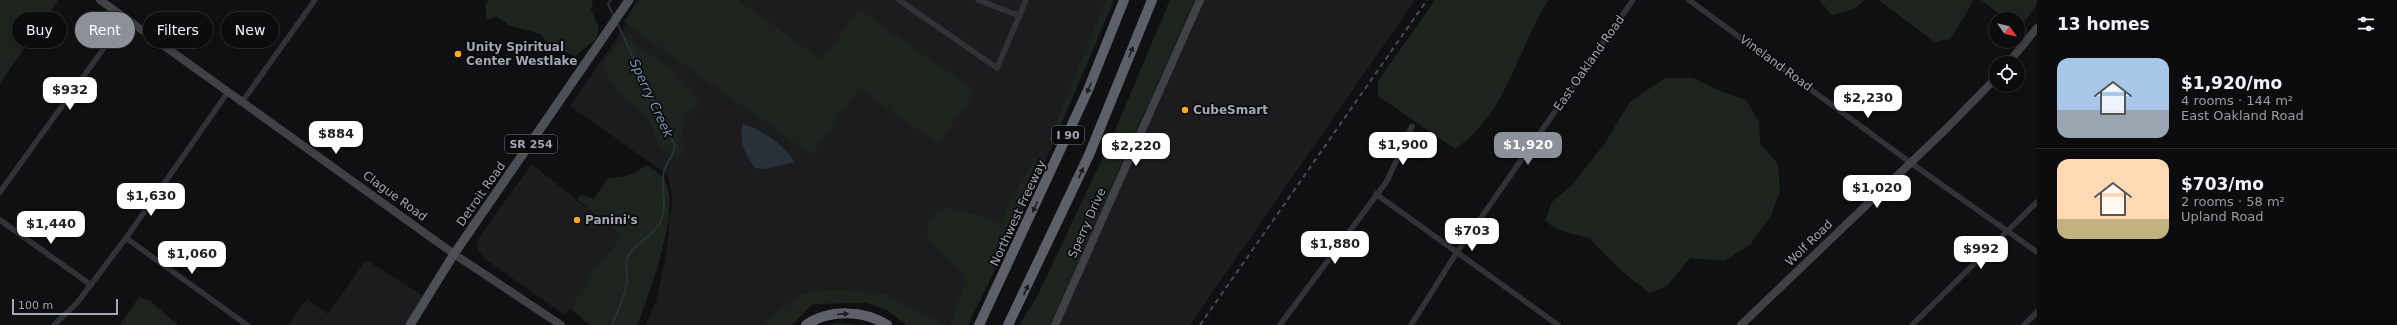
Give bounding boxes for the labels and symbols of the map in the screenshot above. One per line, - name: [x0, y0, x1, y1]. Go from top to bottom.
- north arrow: [1989, 12, 2025, 48]
- street label: East Oakland Road: [1551, 13, 1627, 113]
- street label: Vineland Road: [1737, 32, 1815, 94]
- place label: Unity Spiritual Center Westlake: [466, 40, 577, 68]
- one-way arrow: [1128, 46, 1134, 58]
- marker: Unity Spiritual Center Westlake: [453, 49, 463, 59]
- water label: Sperry Creek: [627, 57, 676, 140]
- pin: $932: [46, 77, 94, 111]
- one-way arrow: [1086, 83, 1092, 94]
- pin: $2,230: [1835, 85, 1901, 119]
- place label: CubeSmart: [1193, 103, 1268, 117]
- marker: CubeSmart: [1180, 105, 1190, 115]
- pin: $884: [312, 121, 360, 155]
- road number: I 90: [1052, 126, 1084, 144]
- pin: $1,900: [1370, 132, 1436, 166]
- pin: $1,920: [1495, 132, 1561, 166]
- pin: $2,220: [1103, 133, 1169, 167]
- road number: SR 254: [505, 135, 557, 153]
- street label: Northwest Freeway: [987, 158, 1049, 268]
- street label: Detroit Road: [454, 159, 508, 229]
- one-way arrow: [1078, 167, 1084, 178]
- street label: Clague Road: [360, 168, 430, 224]
- pin: $1,020: [1844, 175, 1910, 209]
- pin: $1,630: [118, 183, 184, 217]
- street label: Sperry Drive: [1065, 186, 1109, 260]
- one-way arrow: [1032, 201, 1038, 212]
- pin: $1,440: [18, 211, 84, 245]
- place label: Panini's: [585, 213, 638, 227]
- marker: Panini's: [572, 215, 582, 225]
- street label: Wolf Road: [1783, 217, 1835, 269]
- pin: $703: [1448, 218, 1496, 252]
- pin: $1,880: [1302, 231, 1368, 265]
- pin: $992: [1957, 236, 2005, 270]
- pin: $1,060: [159, 241, 225, 275]
- one-way arrow: [1023, 285, 1029, 296]
- scale bar: [12, 297, 118, 316]
- one-way arrow: [837, 311, 849, 318]

